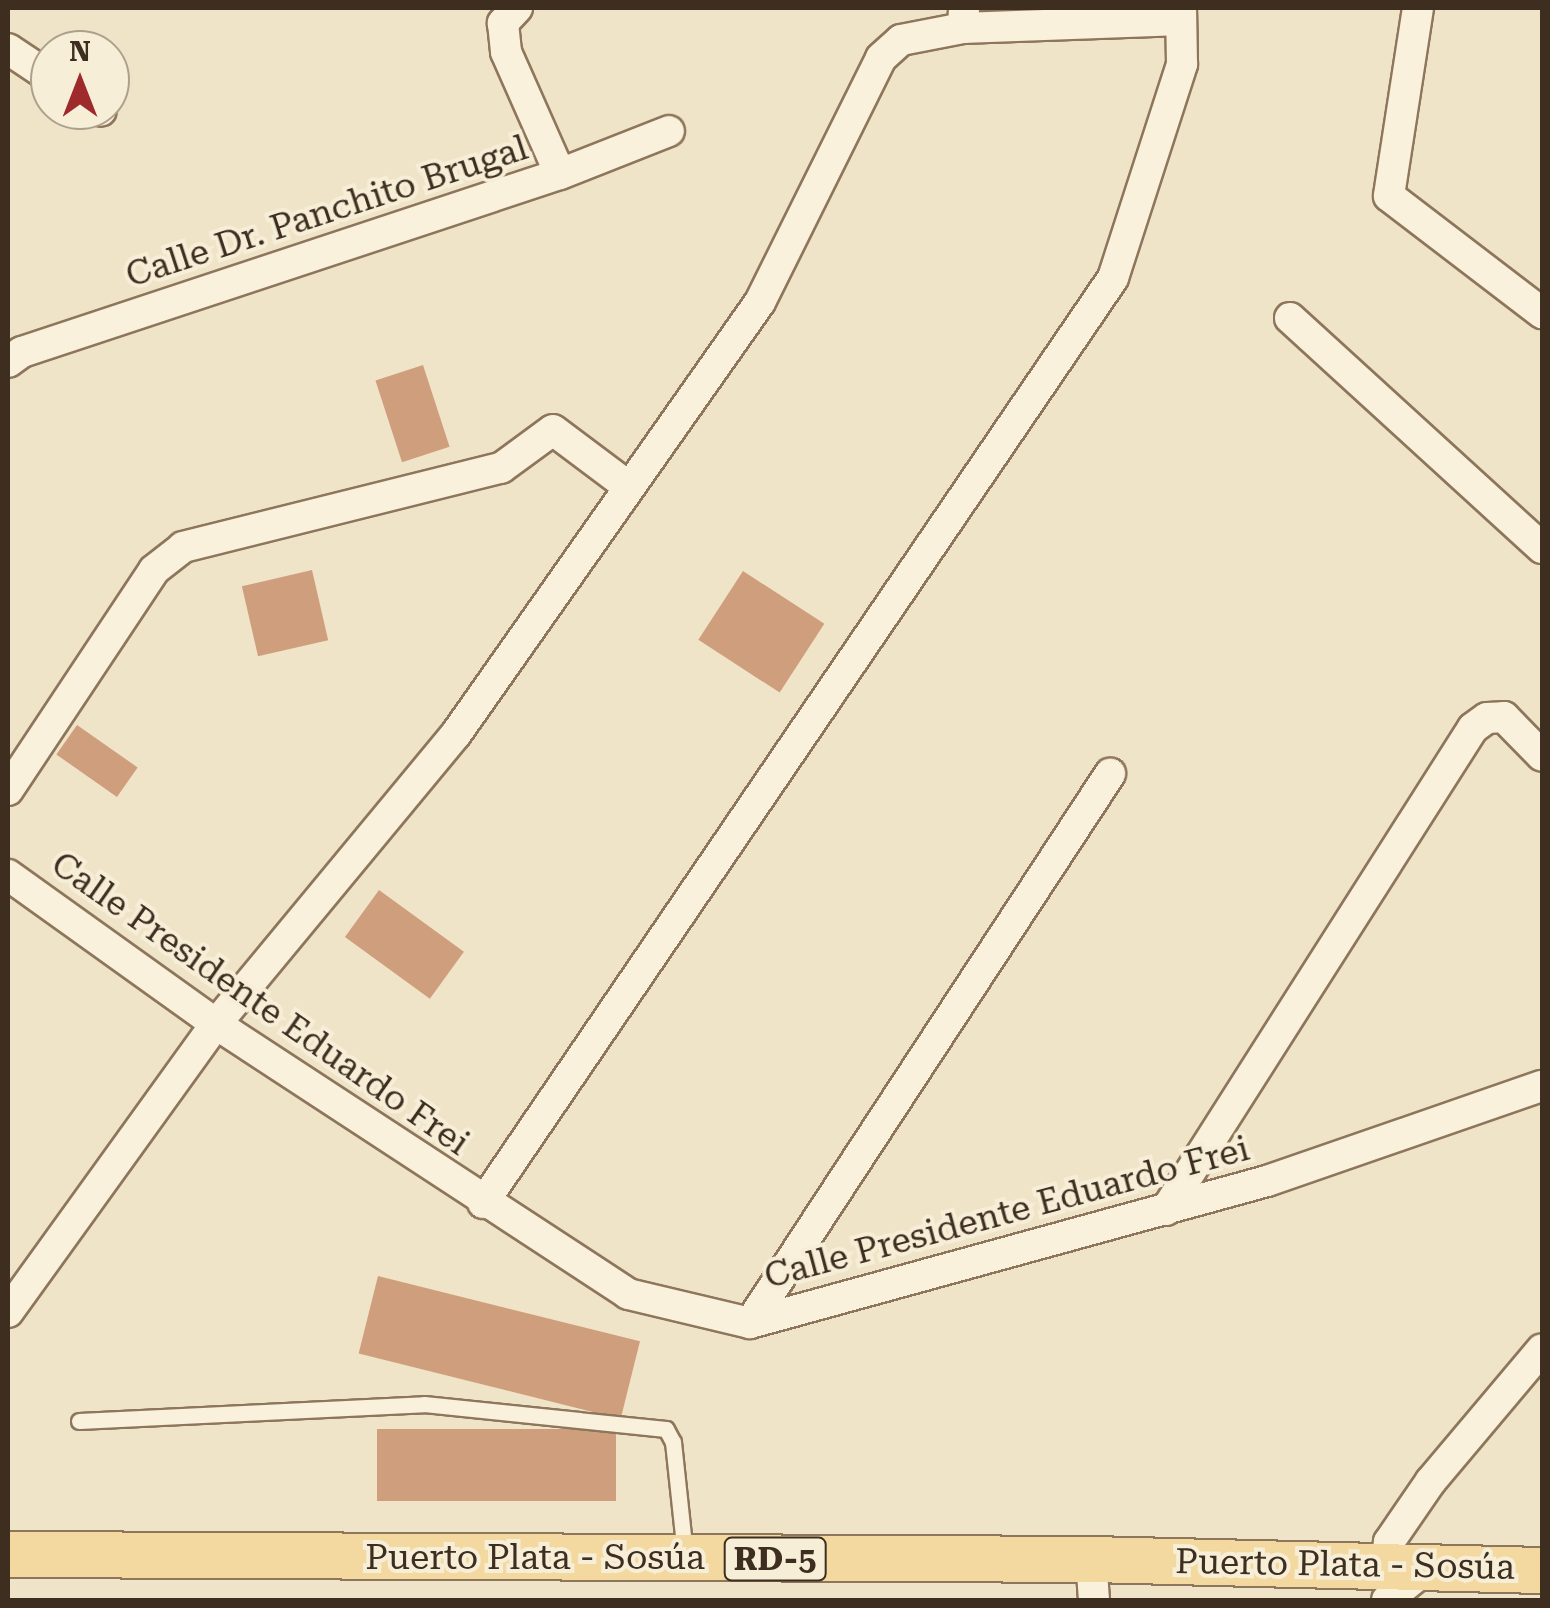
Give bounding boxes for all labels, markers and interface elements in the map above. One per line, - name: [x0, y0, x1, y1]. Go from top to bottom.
- north arrow: [30, 30, 130, 130]
- text: N: [69, 35, 91, 68]
- street label: Calle Dr. Panchito Brugal: [121, 127, 533, 297]
- street label: Calle Presidente Eduardo Frei: [43, 843, 477, 1165]
- street label: Calle Presidente Eduardo Frei: [760, 1128, 1254, 1298]
- road number: RD-5: [722, 1532, 828, 1586]
- street label: Puerto Plata - Sosúa: [365, 1537, 705, 1579]
- street label: Puerto Plata - Sosúa: [1175, 1541, 1515, 1589]

